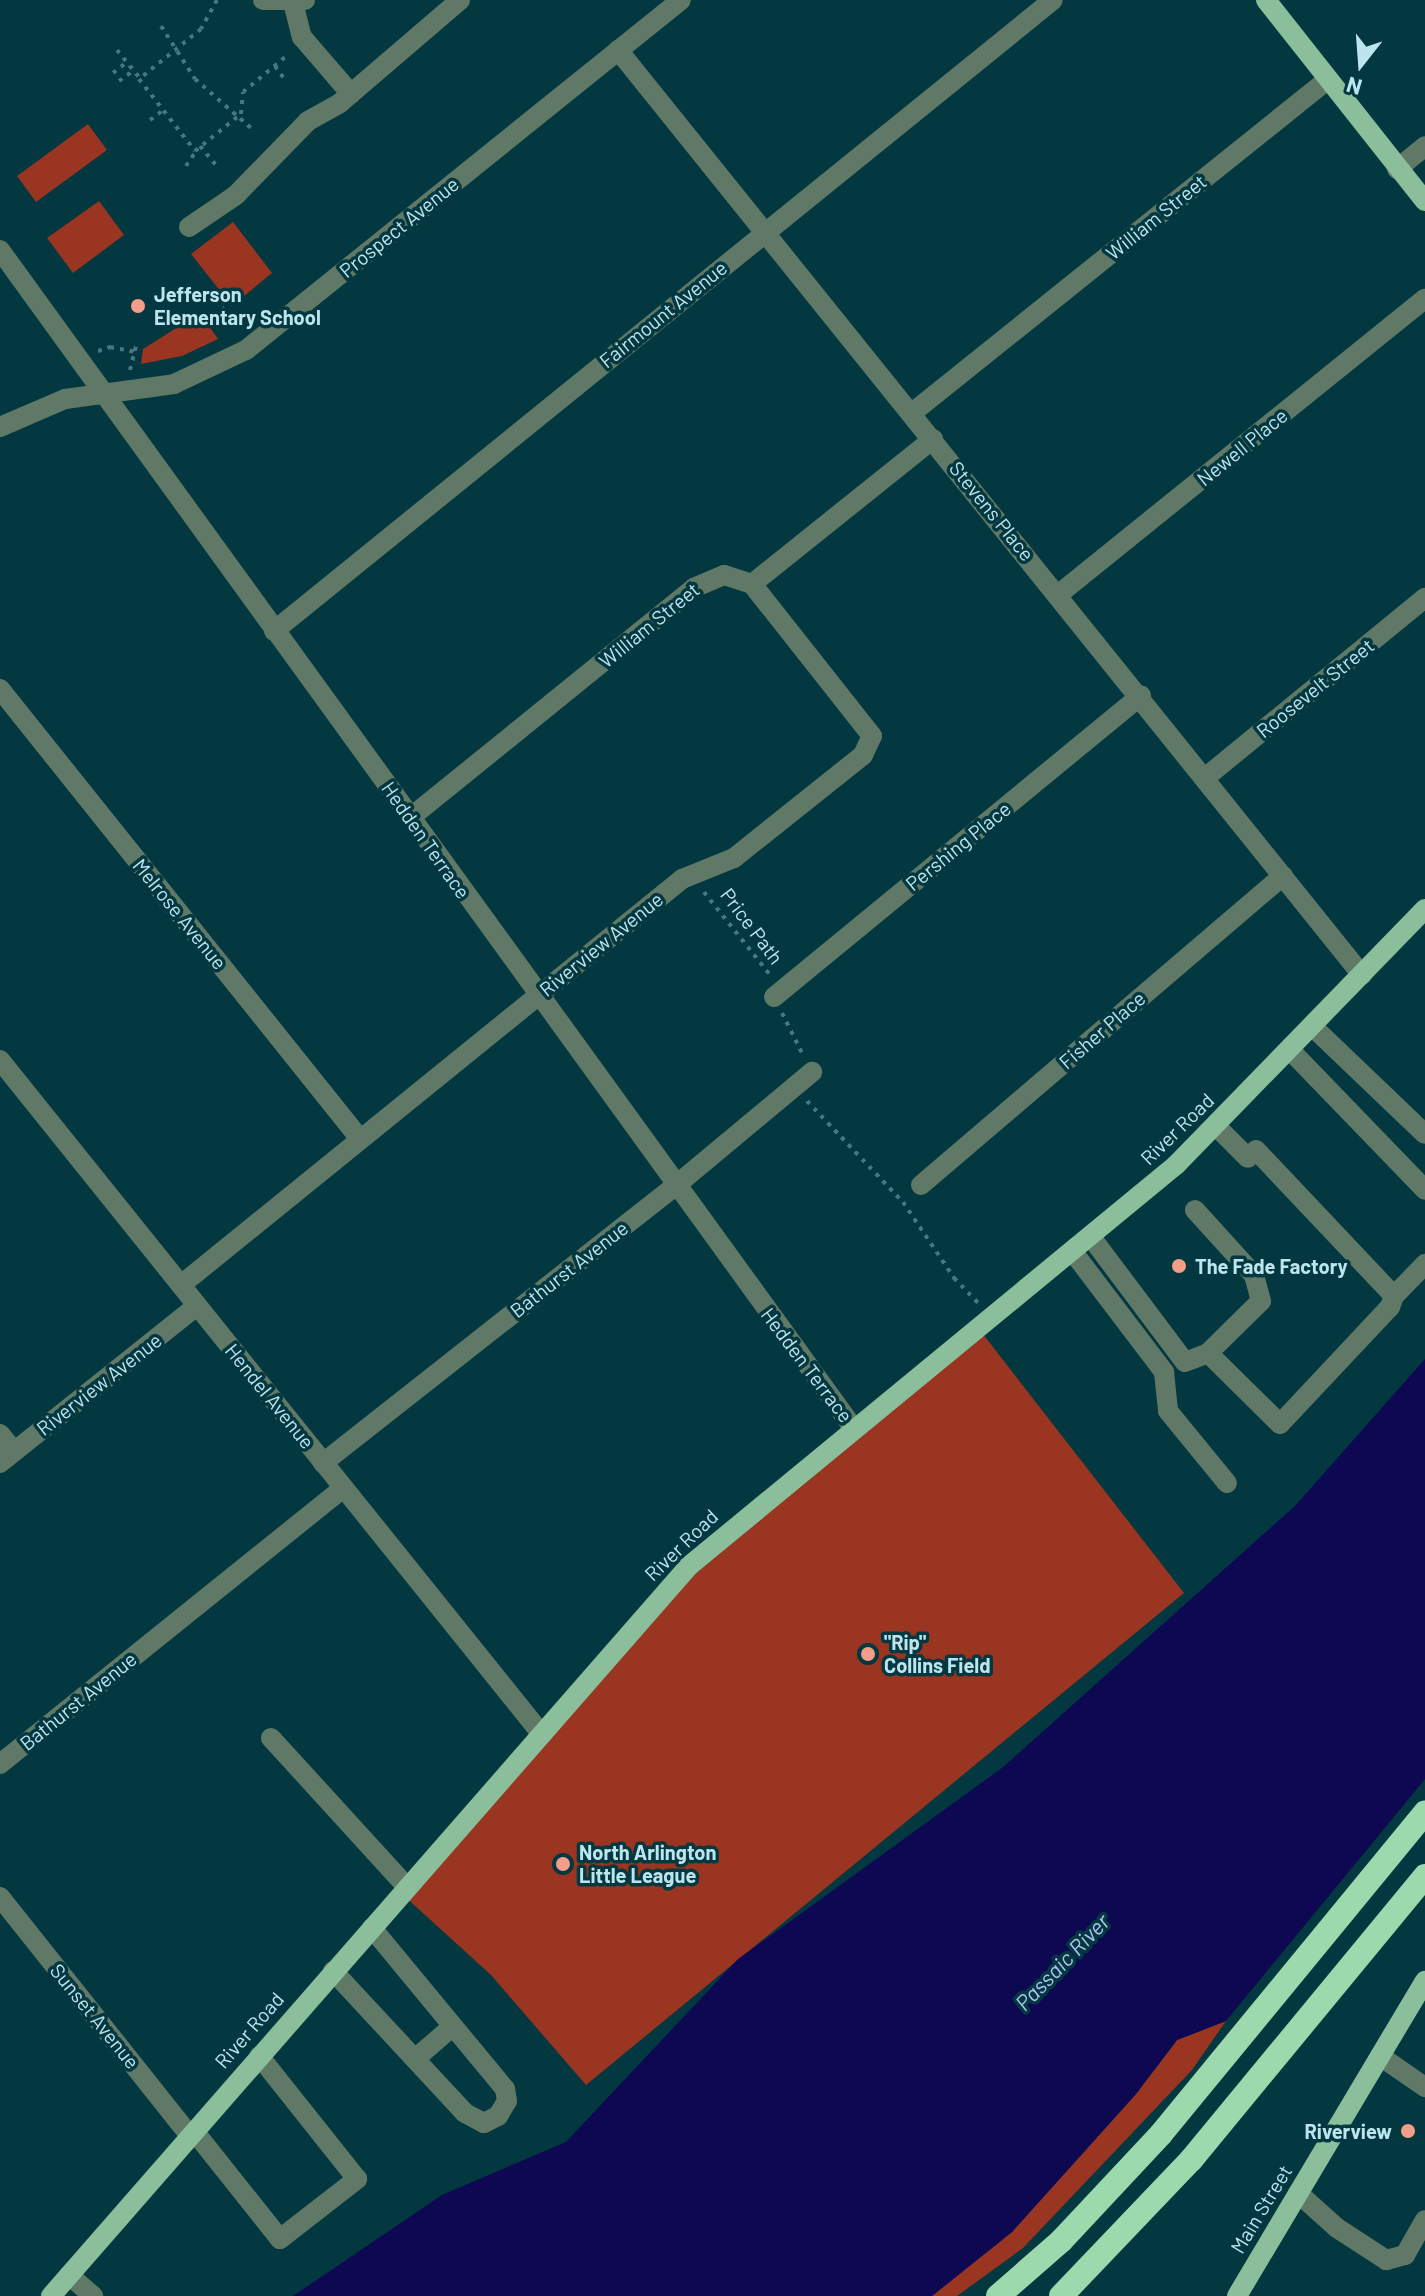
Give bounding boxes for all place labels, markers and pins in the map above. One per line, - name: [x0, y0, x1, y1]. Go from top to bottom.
- place label: Jefferson Elementary School: [154, 282, 321, 329]
- marker: Jefferson Elementary School: [129, 297, 147, 315]
- place label: The Fade Factory: [1195, 1254, 1348, 1278]
- marker: The Fade Factory: [1170, 1257, 1188, 1275]
- place label: "Rip" Collins Field: [884, 1630, 991, 1677]
- marker: "Rip" Collins Field: [859, 1645, 877, 1663]
- place label: North Arlington Little League: [579, 1840, 716, 1887]
- marker: North Arlington Little League: [554, 1855, 572, 1873]
- place label: Riverview: [1305, 2119, 1392, 2143]
- marker: Riverview: [1399, 2122, 1417, 2140]

